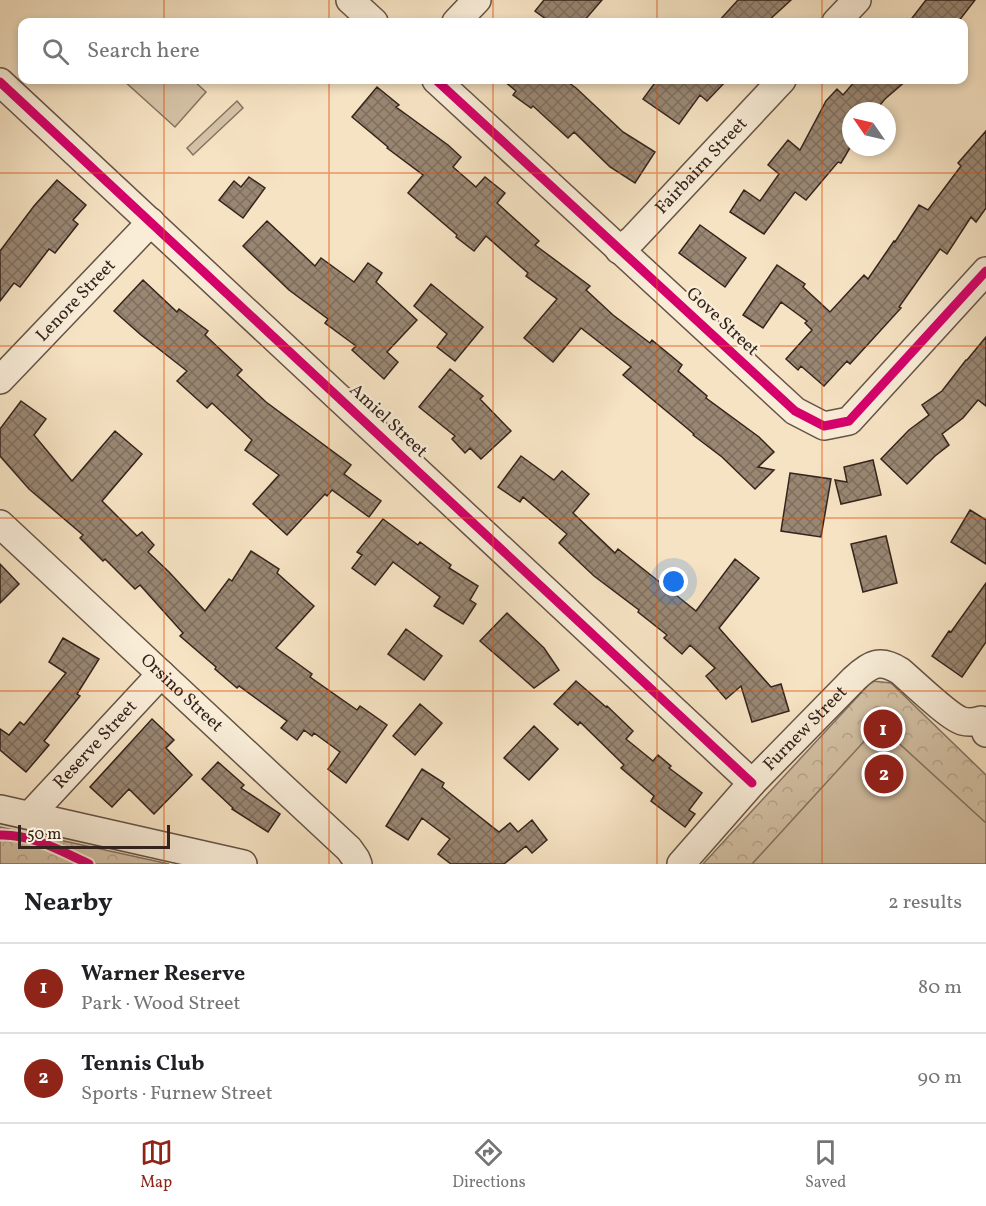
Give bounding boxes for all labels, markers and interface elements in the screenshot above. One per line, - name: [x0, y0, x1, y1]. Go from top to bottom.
- search box: [18, 18, 968, 84]
- icon: search: [39, 35, 72, 68]
- text: Search here: [87, 36, 200, 67]
- north arrow: [842, 102, 896, 156]
- street label: Fairbairn Street: [650, 112, 753, 220]
- street label: Lenore Street: [30, 254, 122, 347]
- street label: Gove Street: [680, 282, 764, 362]
- street label: Amiel Street: [343, 378, 433, 464]
- your location: [659, 567, 688, 596]
- street label: Orsino Street: [135, 648, 228, 738]
- street label: Furnew Street: [758, 680, 853, 777]
- street label: Reserve Street: [48, 695, 143, 795]
- pin: 1: [864, 706, 902, 752]
- pin: 2: [864, 752, 904, 796]
- scale bar: [18, 822, 170, 850]
- text: 50 m: [27, 824, 61, 846]
- text: Nearby: [24, 885, 113, 921]
- text: 2 results: [888, 889, 962, 917]
- text: Warner Reserve: [81, 959, 245, 990]
- text: 1: [39, 974, 48, 1002]
- text: 80 m: [918, 974, 962, 1002]
- text: Park · Wood Street: [81, 990, 241, 1018]
- text: Tennis Club: [81, 1049, 204, 1080]
- text: 2: [38, 1064, 49, 1092]
- text: 90 m: [918, 1064, 962, 1092]
- text: Sports · Furnew Street: [81, 1080, 273, 1108]
- tab: Map: [140, 1136, 173, 1194]
- tab: Directions: [452, 1136, 526, 1194]
- tab: Saved: [805, 1136, 846, 1194]

